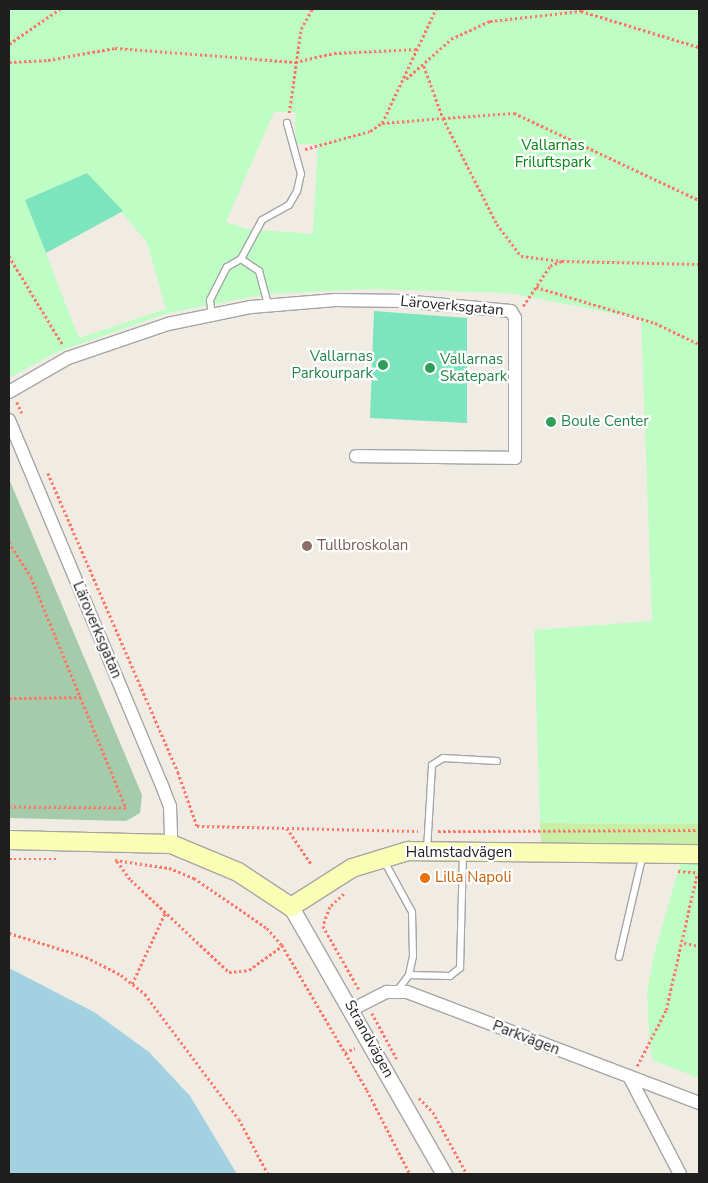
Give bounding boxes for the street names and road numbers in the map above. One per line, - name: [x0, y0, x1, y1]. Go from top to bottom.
- street label: Läroverksgatan: [400, 293, 504, 319]
- street label: Läroverksgatan: [68, 579, 126, 681]
- street label: Halmstadvägen: [406, 844, 512, 862]
- street label: Strandvägen: [340, 997, 398, 1081]
- street label: Parkvägen: [490, 1017, 562, 1059]

